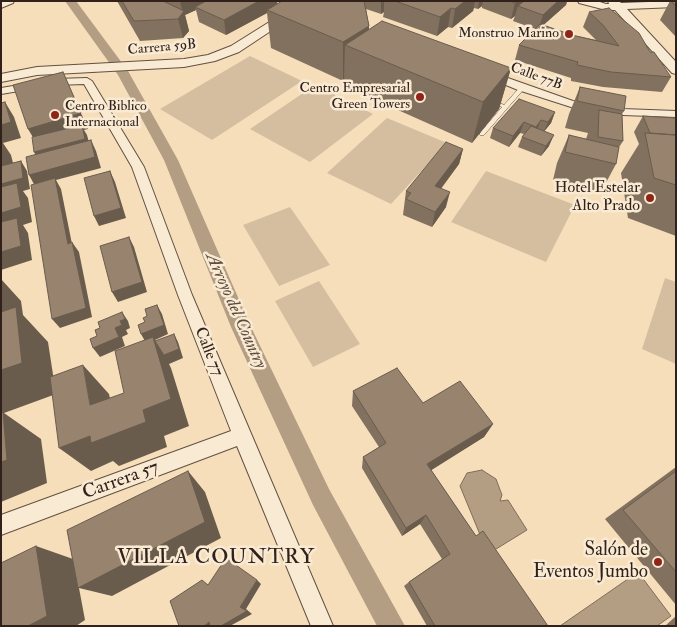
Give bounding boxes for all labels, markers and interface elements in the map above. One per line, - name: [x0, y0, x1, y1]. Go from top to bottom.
- place label: Monstruo Marino: [458, 26, 559, 42]
- marker: Monstruo Marino: [563, 28, 575, 40]
- street label: Carrera 59B: [127, 37, 197, 59]
- street label: Calle 77B: [508, 60, 564, 94]
- place label: Centro Empresarial Green Towers: [300, 81, 410, 114]
- marker: Centro Empresarial Green Towers: [414, 91, 426, 103]
- place label: Centro Biblico Internacional: [65, 99, 147, 132]
- marker: Centro Biblico Internacional: [49, 109, 61, 121]
- place label: Hotel Estelar Alto Prado: [555, 179, 640, 217]
- marker: Hotel Estelar Alto Prado: [644, 192, 656, 204]
- water label: Arroyo del Country: [200, 249, 270, 373]
- street label: Calle 77: [190, 325, 226, 379]
- street label: Carrera 57: [80, 457, 162, 505]
- place label: Salón de Eventos Jumbo: [533, 540, 648, 584]
- district label: VILLA COUNTRY: [115, 545, 317, 571]
- marker: Salón de Eventos Jumbo: [652, 556, 664, 568]

